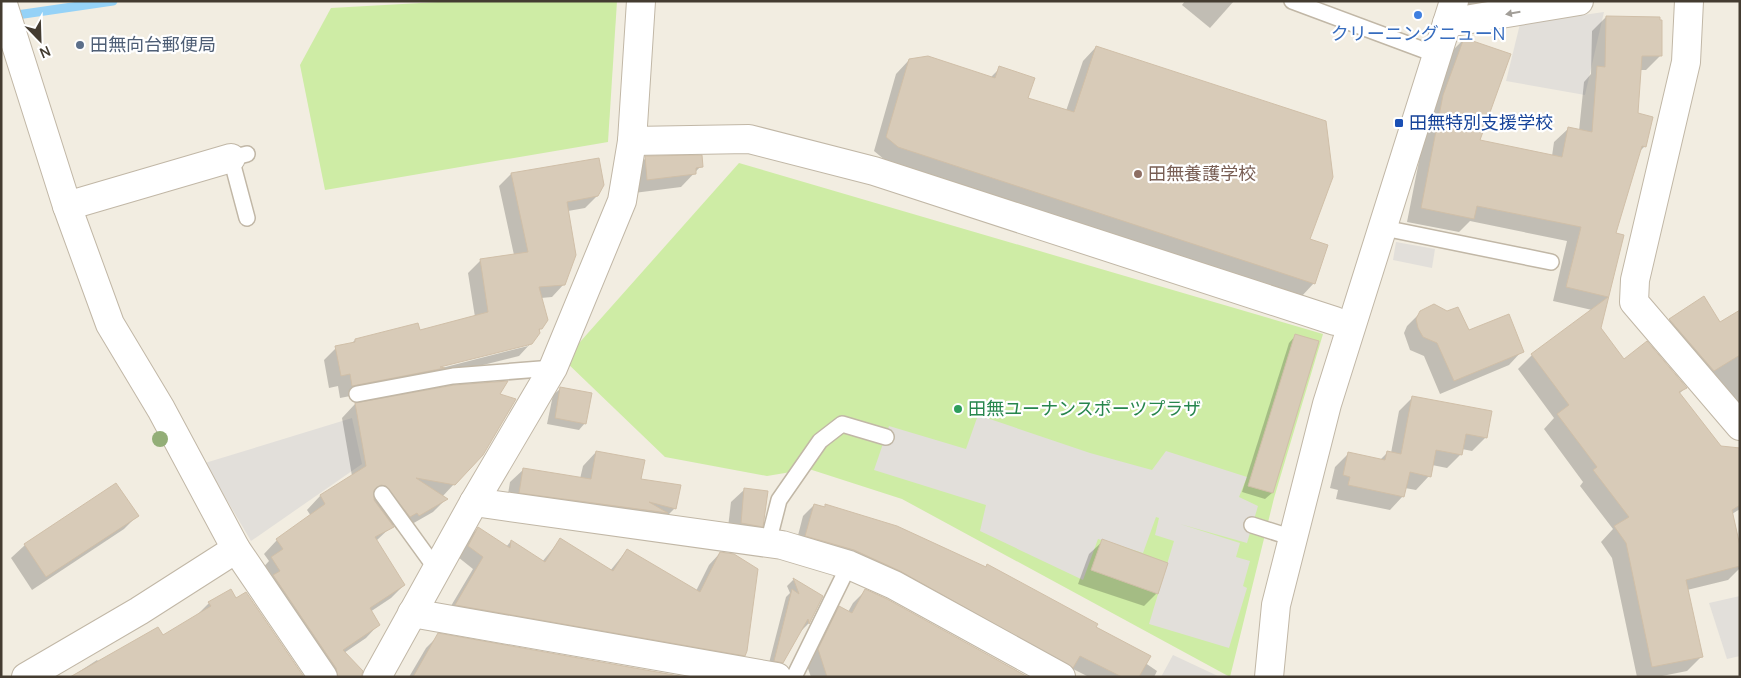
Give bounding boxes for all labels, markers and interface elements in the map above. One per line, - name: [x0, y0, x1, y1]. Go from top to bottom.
- marker: クリーニングニューN: [1412, 9, 1424, 21]
- one-way arrow: [1505, 9, 1521, 17]
- north arrow: [15, 15, 65, 65]
- place label: クリーニングニューN: [1331, 21, 1505, 45]
- place label: 田無向台郵便局: [90, 32, 216, 56]
- marker: 田無向台郵便局: [74, 39, 86, 51]
- text: N: [37, 42, 54, 63]
- place label: 田無特別支援学校: [1409, 110, 1553, 134]
- marker: 田無特別支援学校: [1393, 117, 1405, 129]
- place label: 田無養護学校: [1148, 161, 1256, 185]
- marker: 田無養護学校: [1132, 168, 1144, 180]
- place label: 田無ユーナンスポーツプラザ: [968, 396, 1201, 420]
- marker: 田無ユーナンスポーツプラザ: [952, 403, 964, 415]

